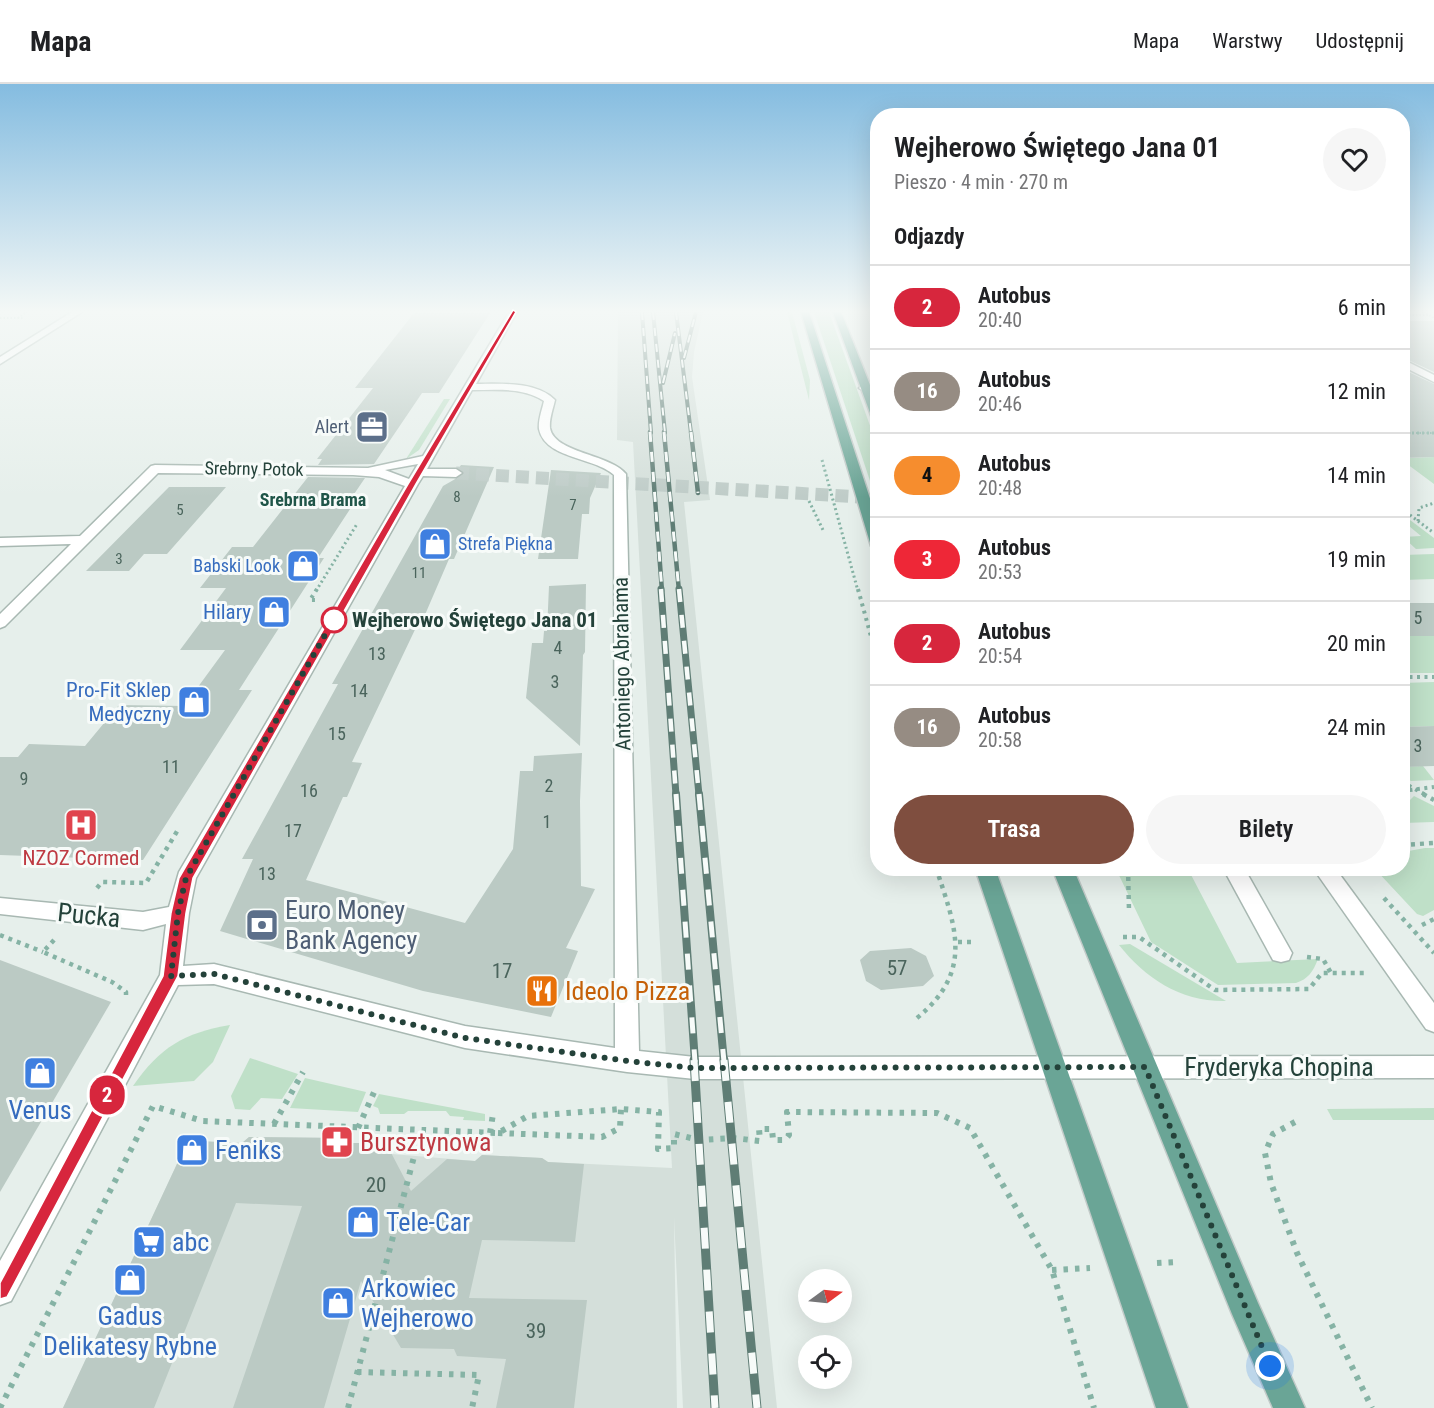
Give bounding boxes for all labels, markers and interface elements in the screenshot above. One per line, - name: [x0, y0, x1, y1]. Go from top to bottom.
- text: Mapa: [30, 25, 91, 58]
- text: Mapa: [1133, 29, 1179, 53]
- text: Warstwy: [1212, 29, 1283, 53]
- text: Udostępnij: [1316, 29, 1404, 53]
- button: heart: [1323, 128, 1386, 191]
- text: Wejherowo Świętego Jana 01: [894, 131, 1221, 164]
- text: Pieszo · 4 min · 270 m: [894, 170, 1068, 194]
- text: Odjazdy: [894, 224, 964, 249]
- text: Autobus: [978, 283, 1051, 308]
- text: 2: [922, 295, 932, 319]
- text: 6 min: [1338, 295, 1386, 320]
- text: 20:40: [978, 308, 1022, 332]
- text: Autobus: [978, 367, 1051, 392]
- text: 16: [916, 379, 938, 403]
- text: 12 min: [1327, 379, 1386, 404]
- text: 20:46: [978, 392, 1022, 416]
- office icon: Alert: [354, 409, 390, 445]
- place label: Alert: [315, 416, 349, 437]
- text: Autobus: [978, 451, 1051, 476]
- street label: Srebrny Potok: [204, 457, 304, 480]
- text: 4: [922, 463, 932, 487]
- text: 14 min: [1327, 463, 1386, 488]
- text: 20:48: [978, 476, 1022, 500]
- house number: 8: [453, 488, 461, 506]
- district label: Srebrna Brama: [260, 489, 366, 510]
- house number: 7: [569, 496, 577, 514]
- house number: 5: [176, 501, 184, 519]
- shop icon: Strefa Piękna: [417, 526, 453, 562]
- place label: Strefa Piękna: [458, 533, 553, 554]
- text: Autobus: [978, 535, 1051, 560]
- text: 3: [922, 547, 932, 571]
- text: 19 min: [1327, 547, 1386, 572]
- shop icon: Babski Look: [285, 548, 321, 584]
- house number: 3: [115, 550, 123, 568]
- place label: Babski Look: [193, 555, 280, 576]
- text: 20:53: [978, 560, 1022, 584]
- house number: 11: [412, 564, 426, 582]
- street label: Antoniego Abrahama: [608, 577, 636, 751]
- shop icon: Hilary: [256, 594, 292, 630]
- place label: Hilary: [203, 600, 251, 624]
- marker: Wejherowo Świętego Jana 01: [321, 607, 347, 633]
- house number: 5: [1414, 607, 1423, 628]
- place label: Wejherowo Świętego Jana 01: [352, 608, 597, 632]
- text: Autobus: [978, 619, 1051, 644]
- text: 2: [922, 631, 932, 655]
- text: 20 min: [1327, 631, 1386, 656]
- house number: 4: [554, 637, 563, 658]
- house number: 13: [368, 643, 386, 664]
- text: 20:54: [978, 644, 1022, 668]
- house number: 3: [551, 671, 559, 692]
- place label: Pro-Fit Sklep Medyczny: [66, 678, 171, 726]
- house number: 14: [350, 680, 368, 701]
- shop icon: Pro-Fit Sklep Medyczny: [176, 684, 212, 720]
- text: Autobus: [978, 703, 1051, 728]
- text: 16: [916, 715, 938, 739]
- text: 24 min: [1327, 715, 1386, 740]
- house number: 15: [328, 723, 346, 744]
- text: 20:58: [978, 728, 1022, 752]
- house number: 3: [1414, 735, 1422, 756]
- house number: 11: [162, 756, 180, 777]
- house number: 9: [20, 768, 28, 789]
- house number: 2: [545, 775, 554, 796]
- house number: 16: [300, 780, 318, 801]
- button: Trasa: [894, 795, 1134, 864]
- button: Bilety: [1146, 795, 1386, 864]
- hospital icon: NZOZ Cormed: [63, 807, 99, 843]
- house number: 1: [543, 811, 551, 832]
- house number: 17: [284, 820, 302, 841]
- place label: NZOZ Cormed: [23, 846, 139, 870]
- house number: 13: [258, 863, 276, 884]
- place label: Euro Money Bank Agency: [285, 895, 418, 955]
- street label: Pucka: [56, 897, 122, 933]
- bank icon: Euro Money Bank Agency: [244, 907, 280, 943]
- house number: 57: [887, 956, 907, 980]
- house number: 17: [492, 959, 512, 983]
- restaurant icon: Ideolo Pizza: [524, 973, 560, 1009]
- place label: Ideolo Pizza: [565, 976, 690, 1006]
- street label: Fryderyka Chopina: [1184, 1052, 1374, 1082]
- shop icon: Venus: [22, 1055, 58, 1091]
- line badge: 2: [88, 1076, 126, 1114]
- text: 2: [102, 1083, 112, 1107]
- place label: Venus: [8, 1095, 72, 1125]
- pharmacy icon: Bursztynowa: [319, 1124, 355, 1160]
- place label: Bursztynowa: [360, 1127, 491, 1157]
- shop icon: Feniks: [174, 1132, 210, 1168]
- place label: Feniks: [215, 1135, 282, 1165]
- house number: 20: [366, 1173, 386, 1197]
- shop icon: Tele-Car: [345, 1204, 381, 1240]
- place label: Tele-Car: [386, 1207, 470, 1237]
- supermarket icon: abc: [131, 1224, 167, 1260]
- place label: abc: [172, 1227, 209, 1257]
- shop icon: Gadus Delikatesy Rybne: [112, 1262, 148, 1298]
- north arrow: [798, 1269, 852, 1323]
- map controls: [798, 1269, 852, 1389]
- place label: Arkowiec Wejherowo: [361, 1273, 474, 1333]
- shop icon: Arkowiec Wejherowo: [320, 1285, 356, 1321]
- place label: Gadus Delikatesy Rybne: [43, 1301, 217, 1361]
- house number: 39: [526, 1319, 546, 1343]
- button: locate: [798, 1335, 852, 1389]
- your location: [1255, 1351, 1285, 1381]

